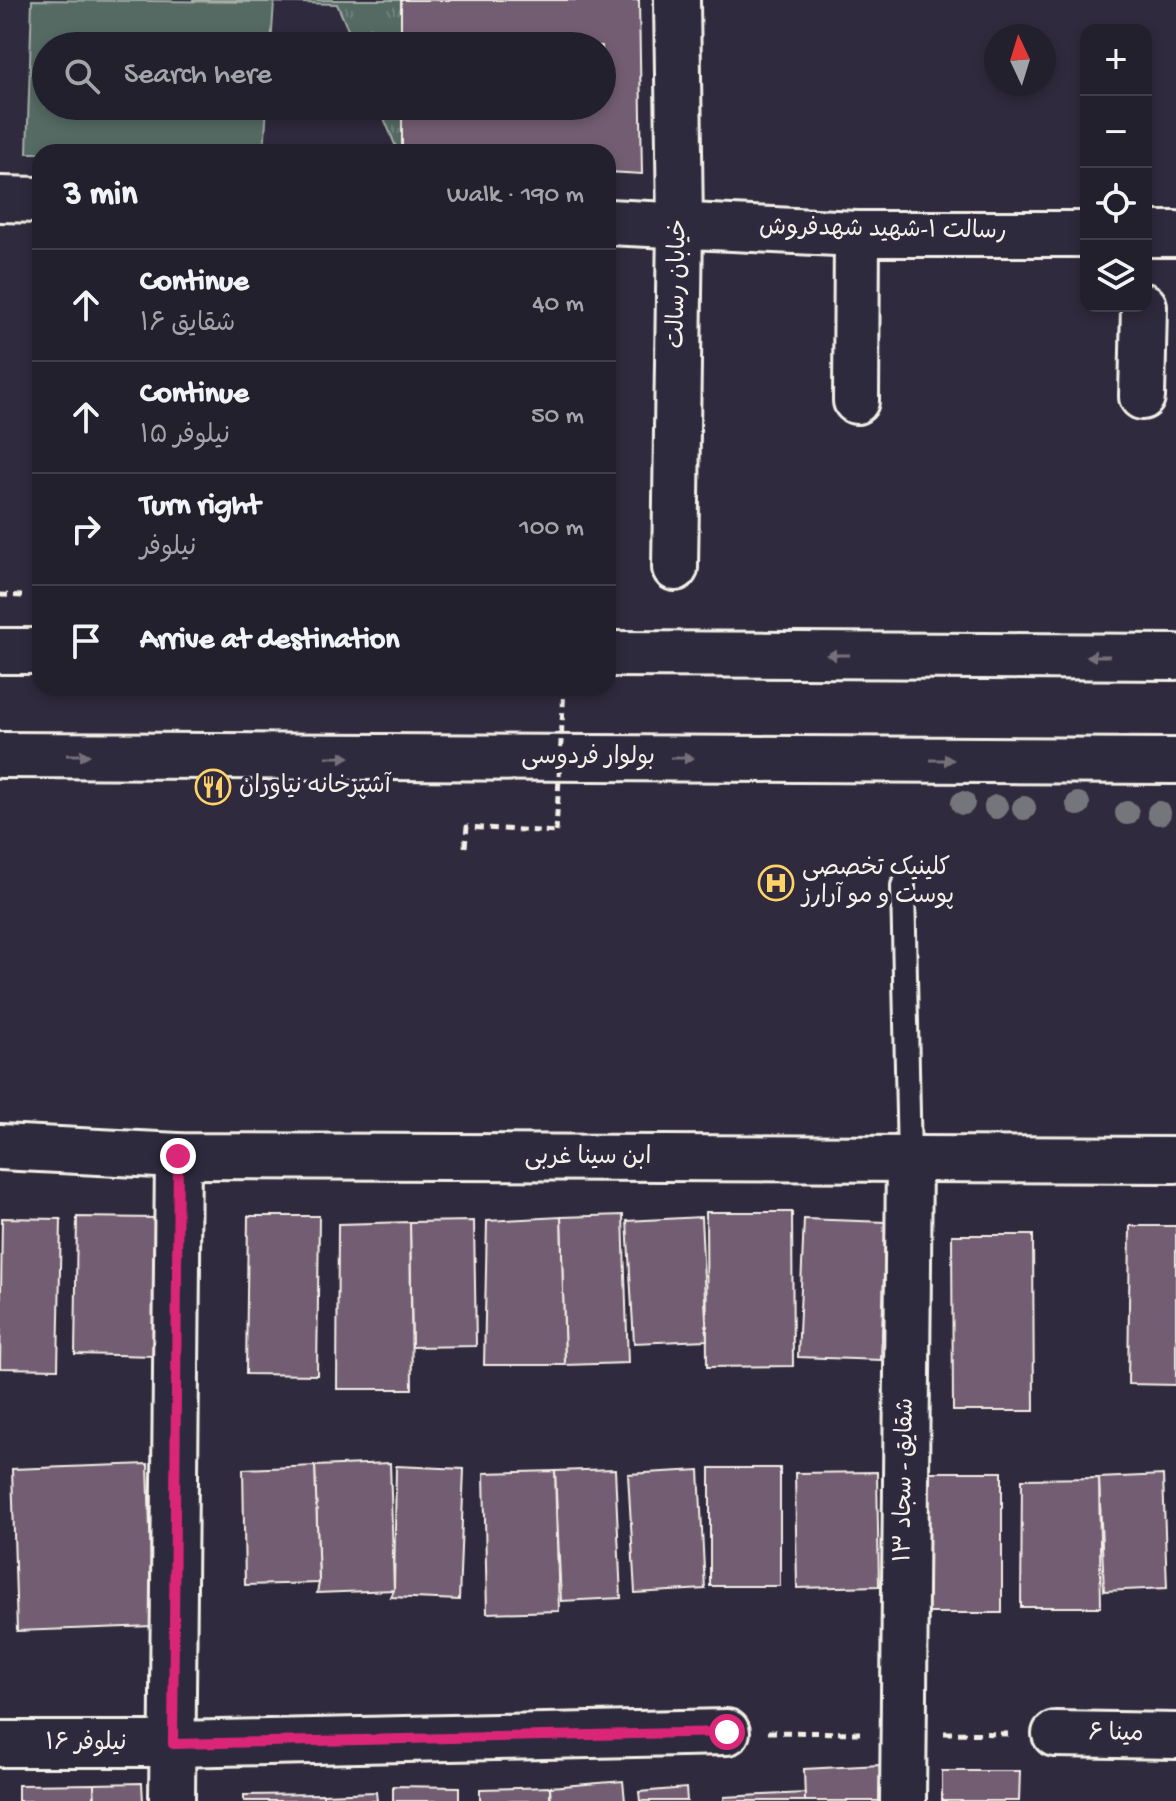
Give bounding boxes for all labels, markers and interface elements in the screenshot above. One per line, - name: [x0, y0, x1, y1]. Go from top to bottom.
- north arrow: [984, 24, 1056, 96]
- map controls: [1080, 24, 1152, 312]
- button: +: [1080, 24, 1152, 96]
- search box: [32, 32, 616, 120]
- icon: search: [60, 54, 104, 98]
- text: Search here: [124, 59, 272, 94]
- button: −: [1080, 96, 1152, 168]
- button: locate: [1080, 168, 1152, 240]
- text: 3 min: [64, 176, 137, 216]
- text: Walk · 190 m: [447, 181, 584, 212]
- street label: رسالت ۱-شهید شهدفروش: [759, 214, 1007, 248]
- street label: خیابان رسالت: [663, 219, 695, 349]
- button: layers: [1080, 240, 1152, 312]
- text: Continue: [140, 266, 249, 301]
- icon: ahead: [64, 283, 108, 327]
- text: 40 m: [532, 290, 584, 321]
- text: شقایق ۱۶: [140, 310, 235, 341]
- text: Continue: [140, 378, 249, 413]
- icon: ahead: [64, 395, 108, 439]
- text: 50 m: [531, 402, 584, 433]
- text: نیلوفر ۱۵: [140, 422, 230, 453]
- text: Turn right: [140, 490, 260, 525]
- icon: right: [64, 507, 108, 551]
- text: 100 m: [519, 514, 584, 545]
- text: نیلوفر: [140, 534, 196, 565]
- icon: arrive: [64, 619, 108, 663]
- text: Arrive at destination: [140, 624, 400, 659]
- one-way arrow: [825, 649, 850, 661]
- one-way arrow: [1085, 650, 1110, 662]
- street label: بولوار فردوسی: [521, 744, 655, 773]
- one-way arrow: [66, 749, 91, 761]
- one-way arrow: [326, 750, 351, 763]
- one-way arrow: [670, 752, 695, 764]
- one-way arrow: [930, 754, 955, 766]
- restaurant icon: آشپزخانه نیاوران: [194, 768, 232, 806]
- place label: آشپزخانه نیاوران: [239, 771, 392, 802]
- place label: کلینیک تخصصی پوست و مو آرارز: [800, 855, 954, 912]
- hospital icon: کلینیک تخصصی پوست و مو آرارز: [757, 864, 795, 902]
- route end: [160, 1138, 196, 1174]
- street label: ابن سینا غربی: [525, 1144, 651, 1173]
- street label: شقایق - سجاد ۱۳: [890, 1397, 922, 1563]
- route start: [709, 1714, 745, 1750]
- street label: مینا ۶: [1088, 1720, 1144, 1750]
- street label: نیلوفر ۱۶: [45, 1730, 127, 1759]

